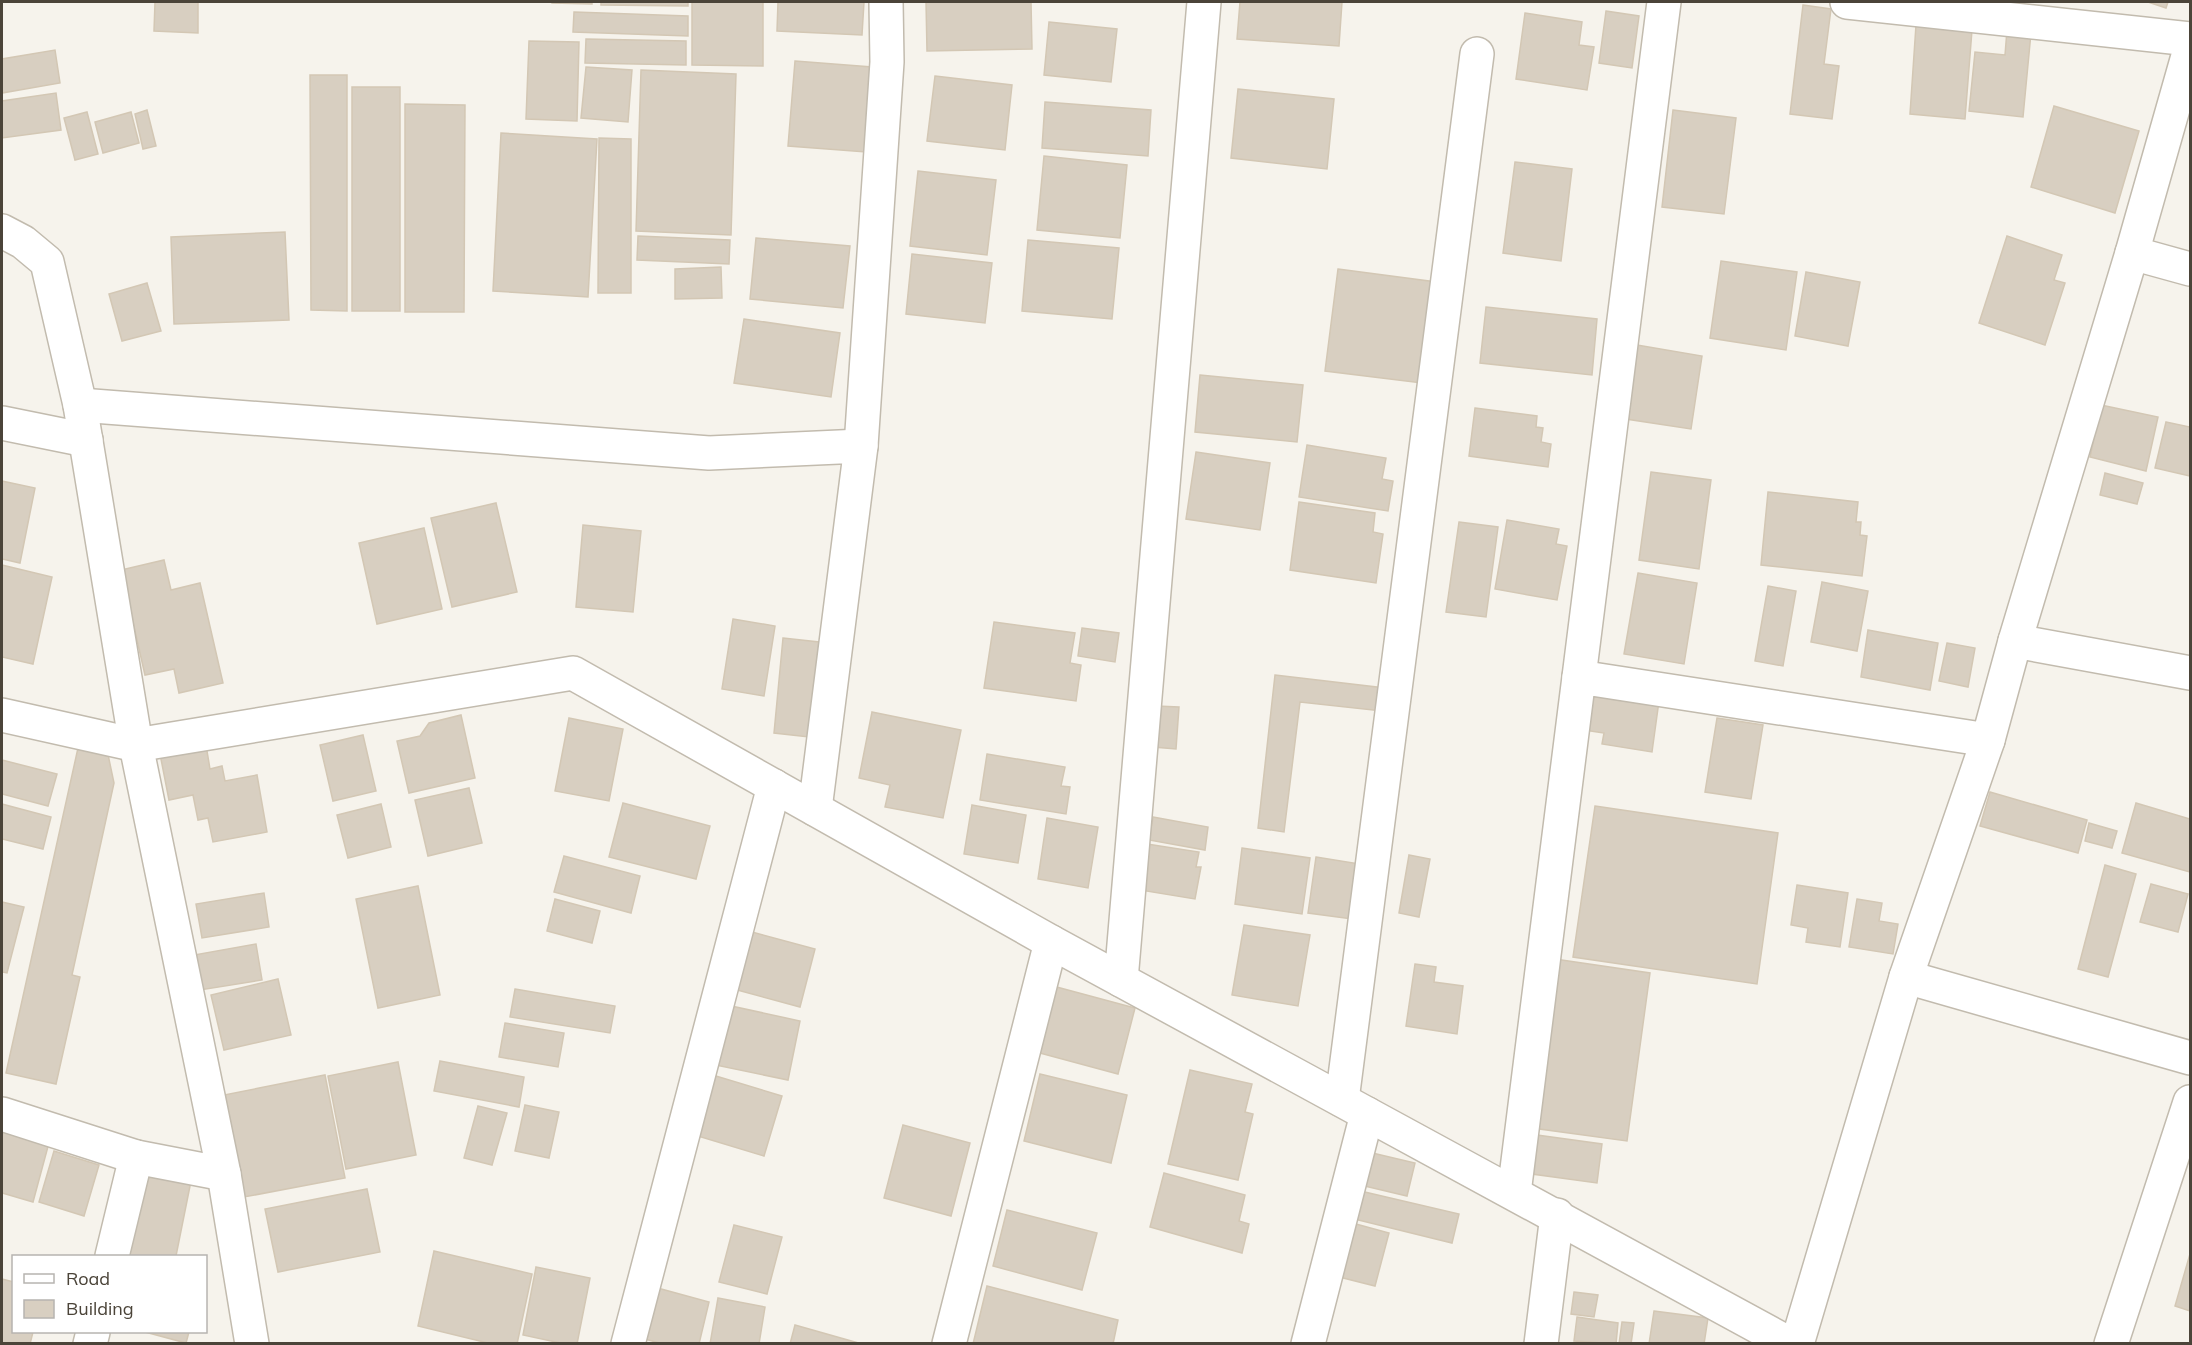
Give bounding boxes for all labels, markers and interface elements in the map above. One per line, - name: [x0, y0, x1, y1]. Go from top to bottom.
- legend: [12, 1255, 207, 1333]
- text: Road: [66, 1267, 110, 1290]
- text: Building: [66, 1297, 134, 1320]

